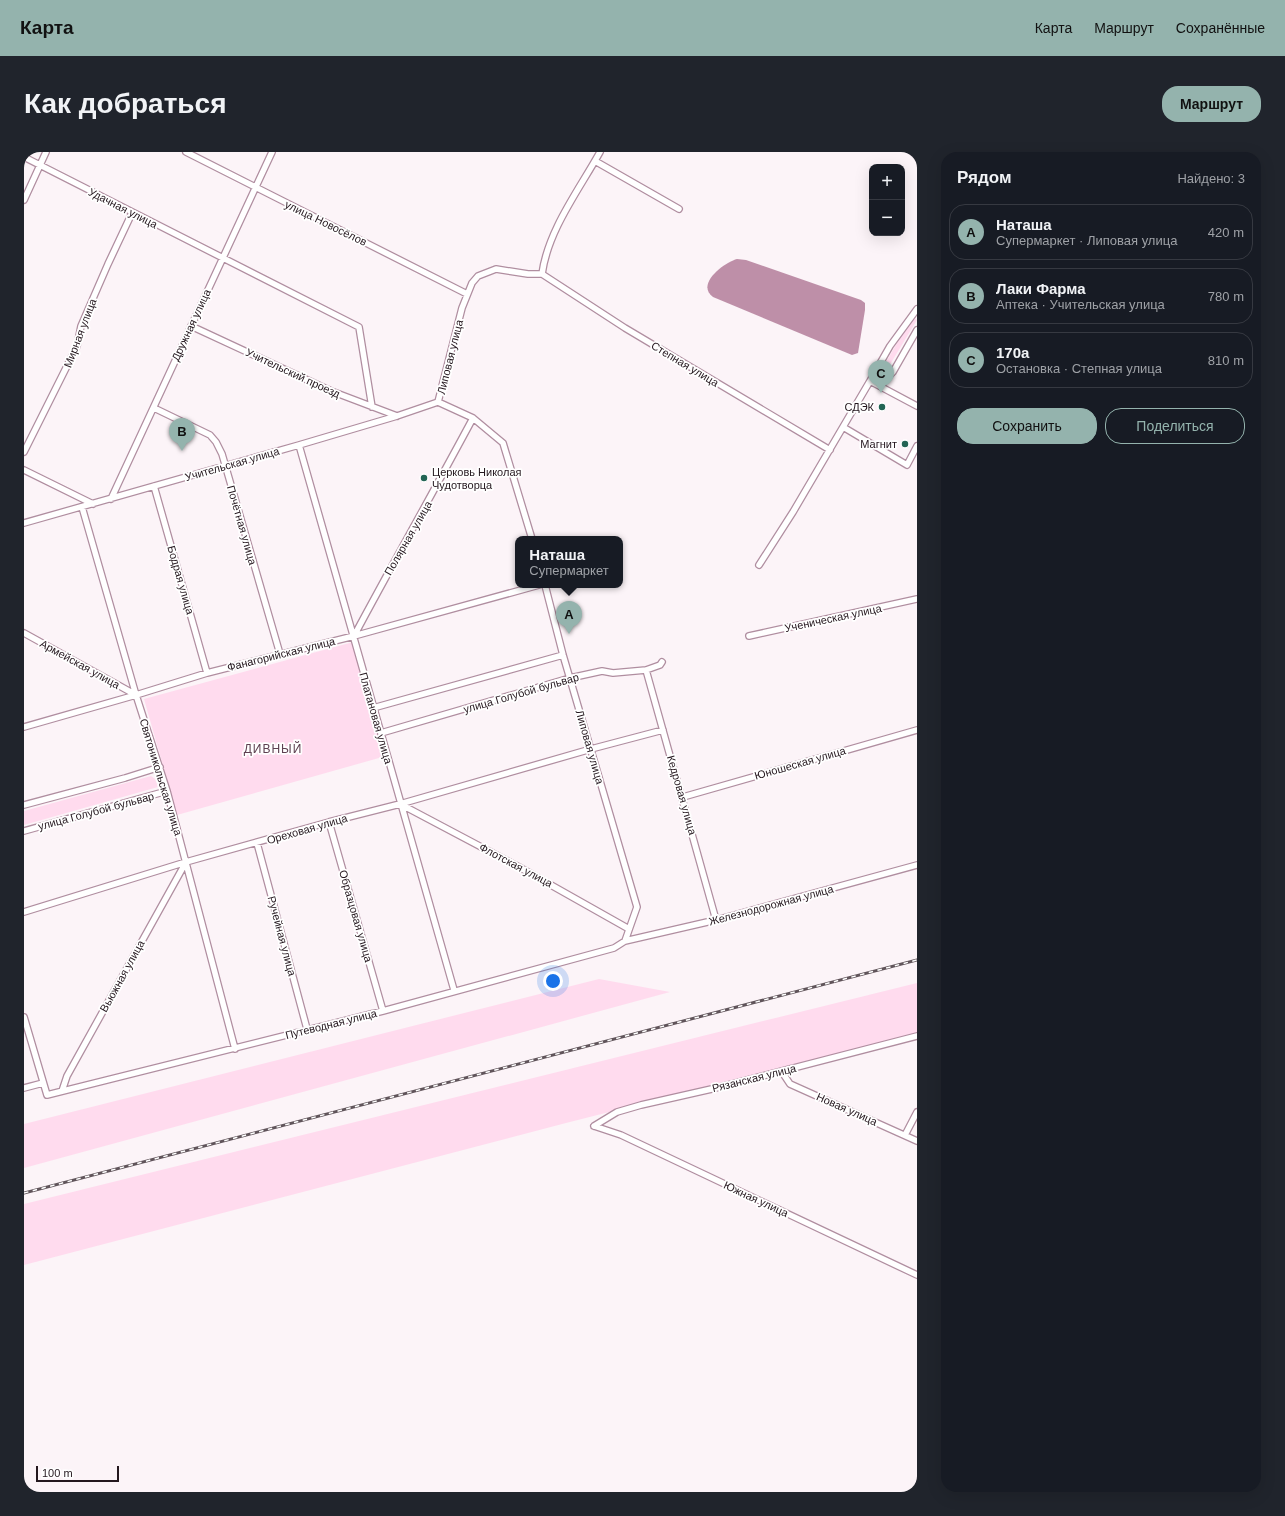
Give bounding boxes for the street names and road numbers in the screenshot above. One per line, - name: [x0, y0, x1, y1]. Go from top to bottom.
- street label: Удачная улица: [87, 185, 160, 231]
- street label: улица Новосёлов: [283, 198, 369, 248]
- street label: Дружная улица: [169, 286, 213, 363]
- street label: Мирная улица: [61, 296, 99, 369]
- street label: Липовая улица: [435, 318, 465, 396]
- street label: Степная улица: [649, 339, 722, 389]
- street label: Учительский проезд: [244, 346, 343, 400]
- street label: Учительская улица: [183, 445, 281, 483]
- street label: Почётная улица: [225, 484, 259, 567]
- street label: Полярная улица: [382, 498, 435, 577]
- street label: Бодрая улица: [165, 544, 197, 617]
- street label: Ученическая улица: [783, 602, 883, 634]
- street label: Фанагорийская улица: [226, 635, 337, 673]
- street label: Армейская улица: [38, 637, 123, 691]
- street label: Платановая улица: [357, 671, 395, 766]
- street label: улица Голубой бульвар: [462, 671, 580, 715]
- street label: Липовая улица: [574, 709, 607, 786]
- street label: Святоникольская улица: [137, 717, 185, 838]
- street label: Юношеская улица: [753, 744, 848, 782]
- street label: Кедровая улица: [665, 754, 699, 837]
- street label: улица Голубой бульвар: [37, 790, 155, 832]
- street label: Ореховая улица: [265, 812, 349, 846]
- street label: Флотская улица: [477, 841, 555, 890]
- street label: Образцовая улица: [337, 868, 375, 964]
- street label: Железнодорожная улица: [707, 882, 835, 927]
- street label: Ручейная улица: [266, 895, 299, 978]
- street label: Вьюжная улица: [97, 937, 147, 1014]
- street label: Путеводная улица: [284, 1007, 379, 1041]
- street label: Рязанская улица: [711, 1062, 798, 1094]
- street label: Новая улица: [815, 1090, 880, 1128]
- street label: Южная улица: [722, 1179, 791, 1220]

